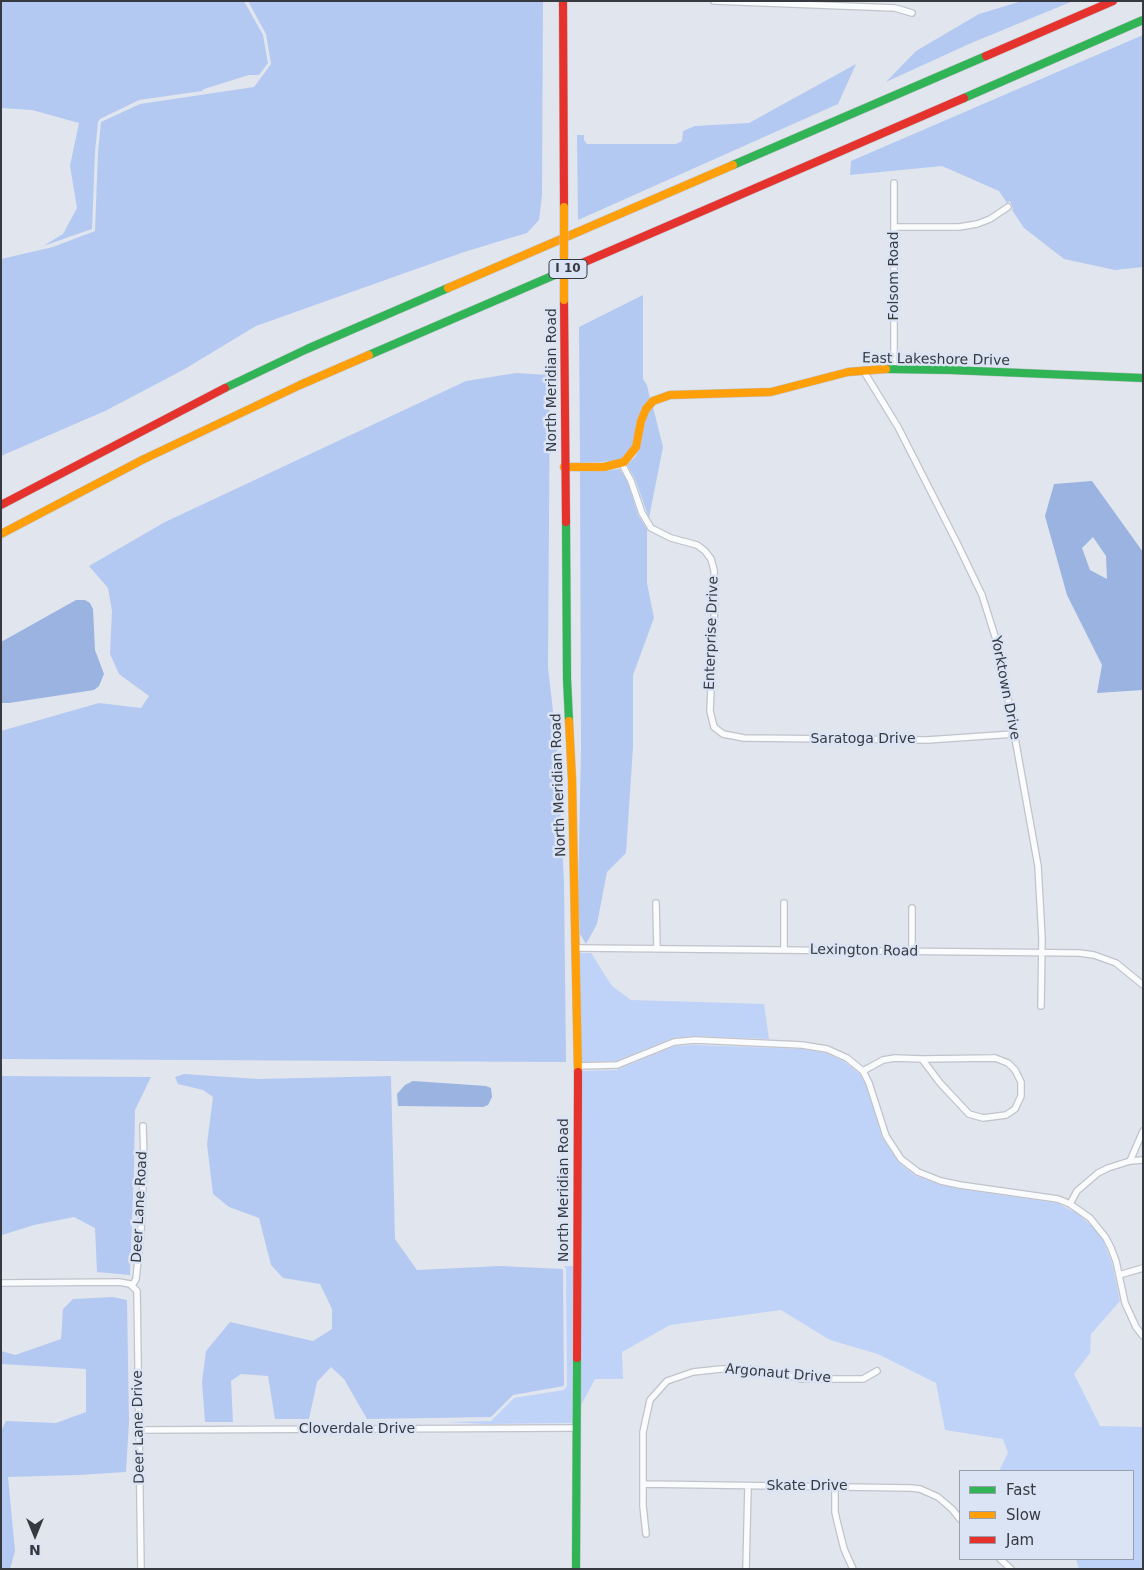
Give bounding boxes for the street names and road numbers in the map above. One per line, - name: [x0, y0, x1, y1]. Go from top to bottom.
- street label: Folsom Road: [886, 231, 902, 321]
- road number: I 10: [549, 260, 587, 278]
- street label: North Meridian Road: [544, 308, 560, 452]
- street label: East Lakeshore Drive: [862, 350, 1010, 370]
- street label: Enterprise Drive: [702, 576, 722, 690]
- street label: Yorktown Drive: [987, 635, 1023, 741]
- street label: North Meridian Road: [548, 713, 570, 857]
- street label: Saratoga Drive: [810, 731, 916, 747]
- street label: Lexington Road: [810, 942, 918, 960]
- street label: North Meridian Road: [556, 1118, 572, 1262]
- street label: Deer Lane Road: [129, 1151, 151, 1263]
- street label: Argonaut Drive: [724, 1361, 832, 1387]
- street label: Deer Lane Drive: [130, 1370, 148, 1484]
- street label: Cloverdale Drive: [299, 1421, 415, 1437]
- street label: Skate Drive: [766, 1478, 848, 1494]

